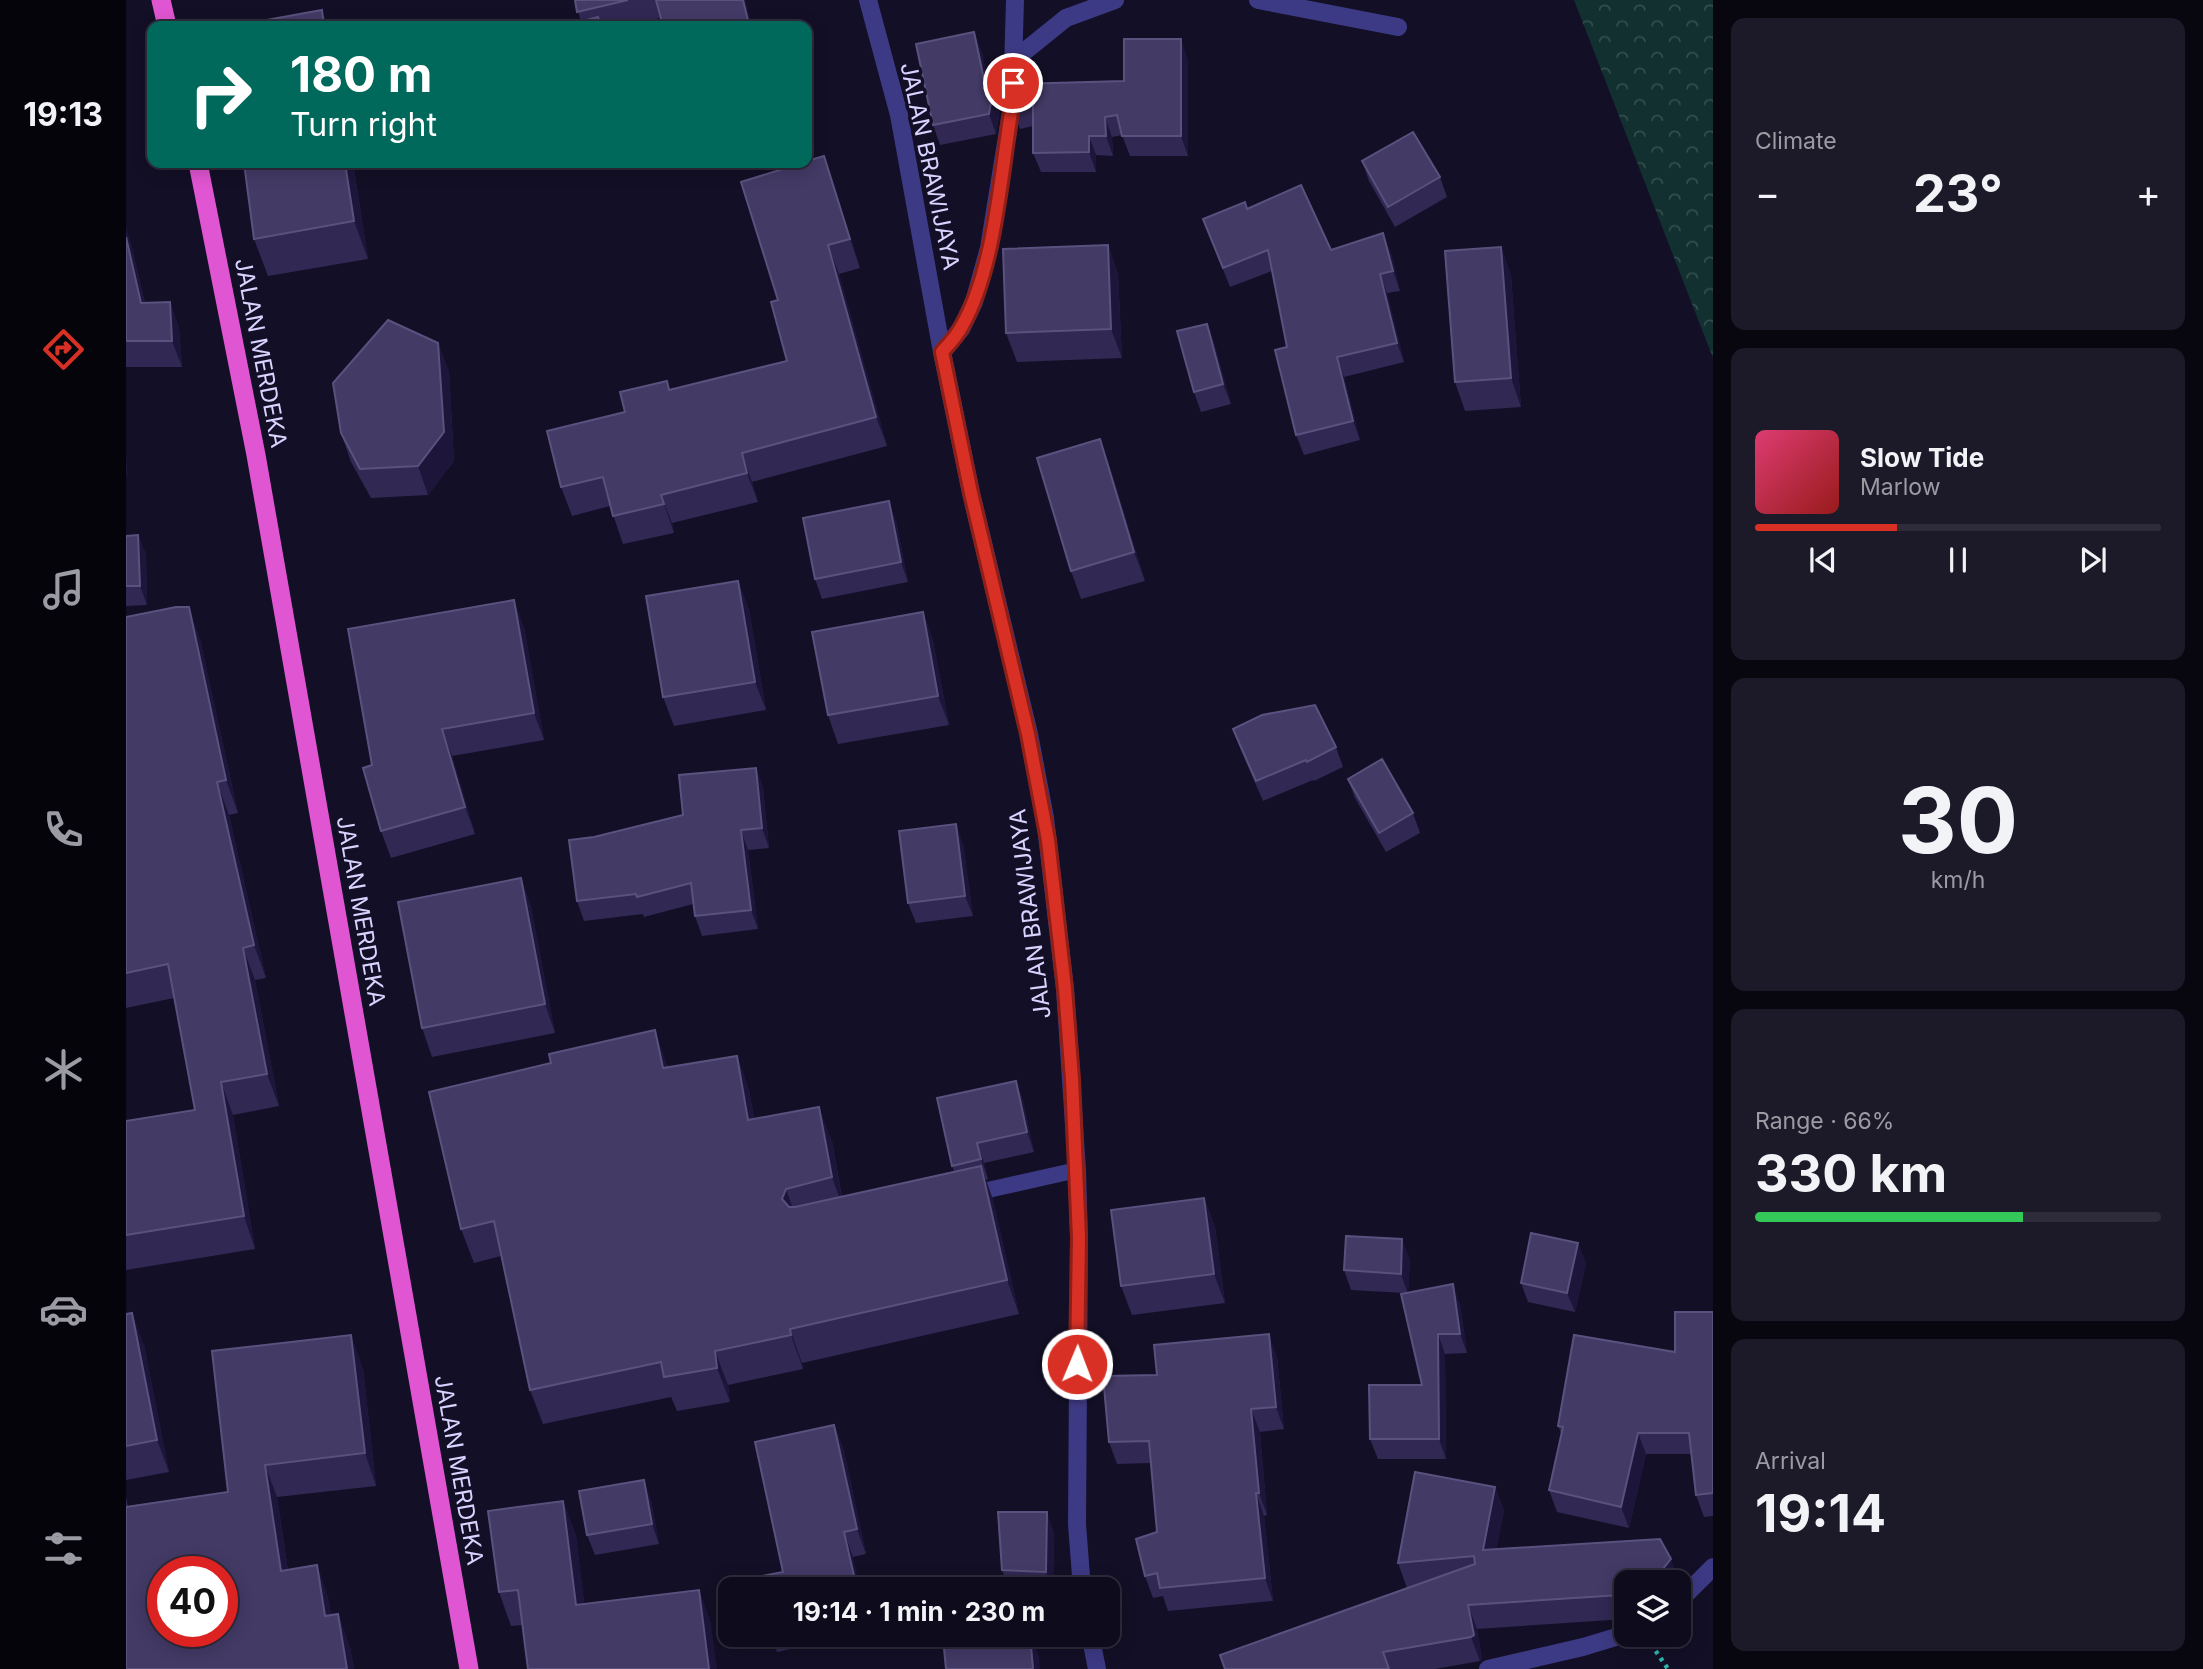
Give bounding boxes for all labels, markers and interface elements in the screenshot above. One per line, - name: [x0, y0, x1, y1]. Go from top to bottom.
- text: 180 m: [290, 45, 432, 104]
- icon: right: [175, 49, 266, 140]
- pin: [983, 53, 1043, 113]
- street label: JALAN BRAWIJAYA: [894, 60, 966, 272]
- icon: arrive: [994, 64, 1032, 102]
- text: 19:13: [23, 95, 103, 134]
- text: Turn right: [290, 105, 437, 144]
- text: Climate: [1755, 127, 1837, 155]
- text: 23°: [1913, 162, 2003, 225]
- text: −: [1755, 170, 1780, 216]
- text: +: [2136, 170, 2161, 216]
- street label: JALAN MERDEKA: [229, 256, 293, 450]
- icon: directions: [39, 325, 88, 374]
- text: Slow Tide: [1860, 442, 1984, 473]
- text: Marlow: [1860, 473, 1940, 501]
- icon: previous: [1804, 541, 1842, 579]
- icon: pause: [1939, 541, 1977, 579]
- icon: next: [2074, 541, 2112, 579]
- icon: music: [39, 565, 88, 614]
- text: 30: [1898, 765, 2018, 875]
- icon: phone: [39, 805, 88, 854]
- street label: JALAN BRAWIJAYA: [1003, 807, 1057, 1020]
- street label: JALAN MERDEKA: [331, 814, 392, 1008]
- text: km/h: [1931, 866, 1985, 894]
- icon: climate: [39, 1045, 88, 1094]
- text: Range · 66%: [1755, 1107, 1894, 1135]
- text: 330 km: [1755, 1142, 1947, 1205]
- icon: car: [39, 1285, 88, 1334]
- position arrow: [1040, 1327, 1114, 1401]
- street label: JALAN MERDEKA: [429, 1373, 490, 1567]
- text: Arrival: [1755, 1447, 1826, 1475]
- text: 19:14: [1755, 1482, 1886, 1545]
- icon: filters: [39, 1524, 88, 1573]
- speed limit sign: 40: [147, 1556, 238, 1647]
- map controls: [1614, 1570, 1691, 1647]
- button: layers: [1614, 1570, 1691, 1647]
- text: 19:14 · 1 min · 230 m: [793, 1596, 1045, 1627]

